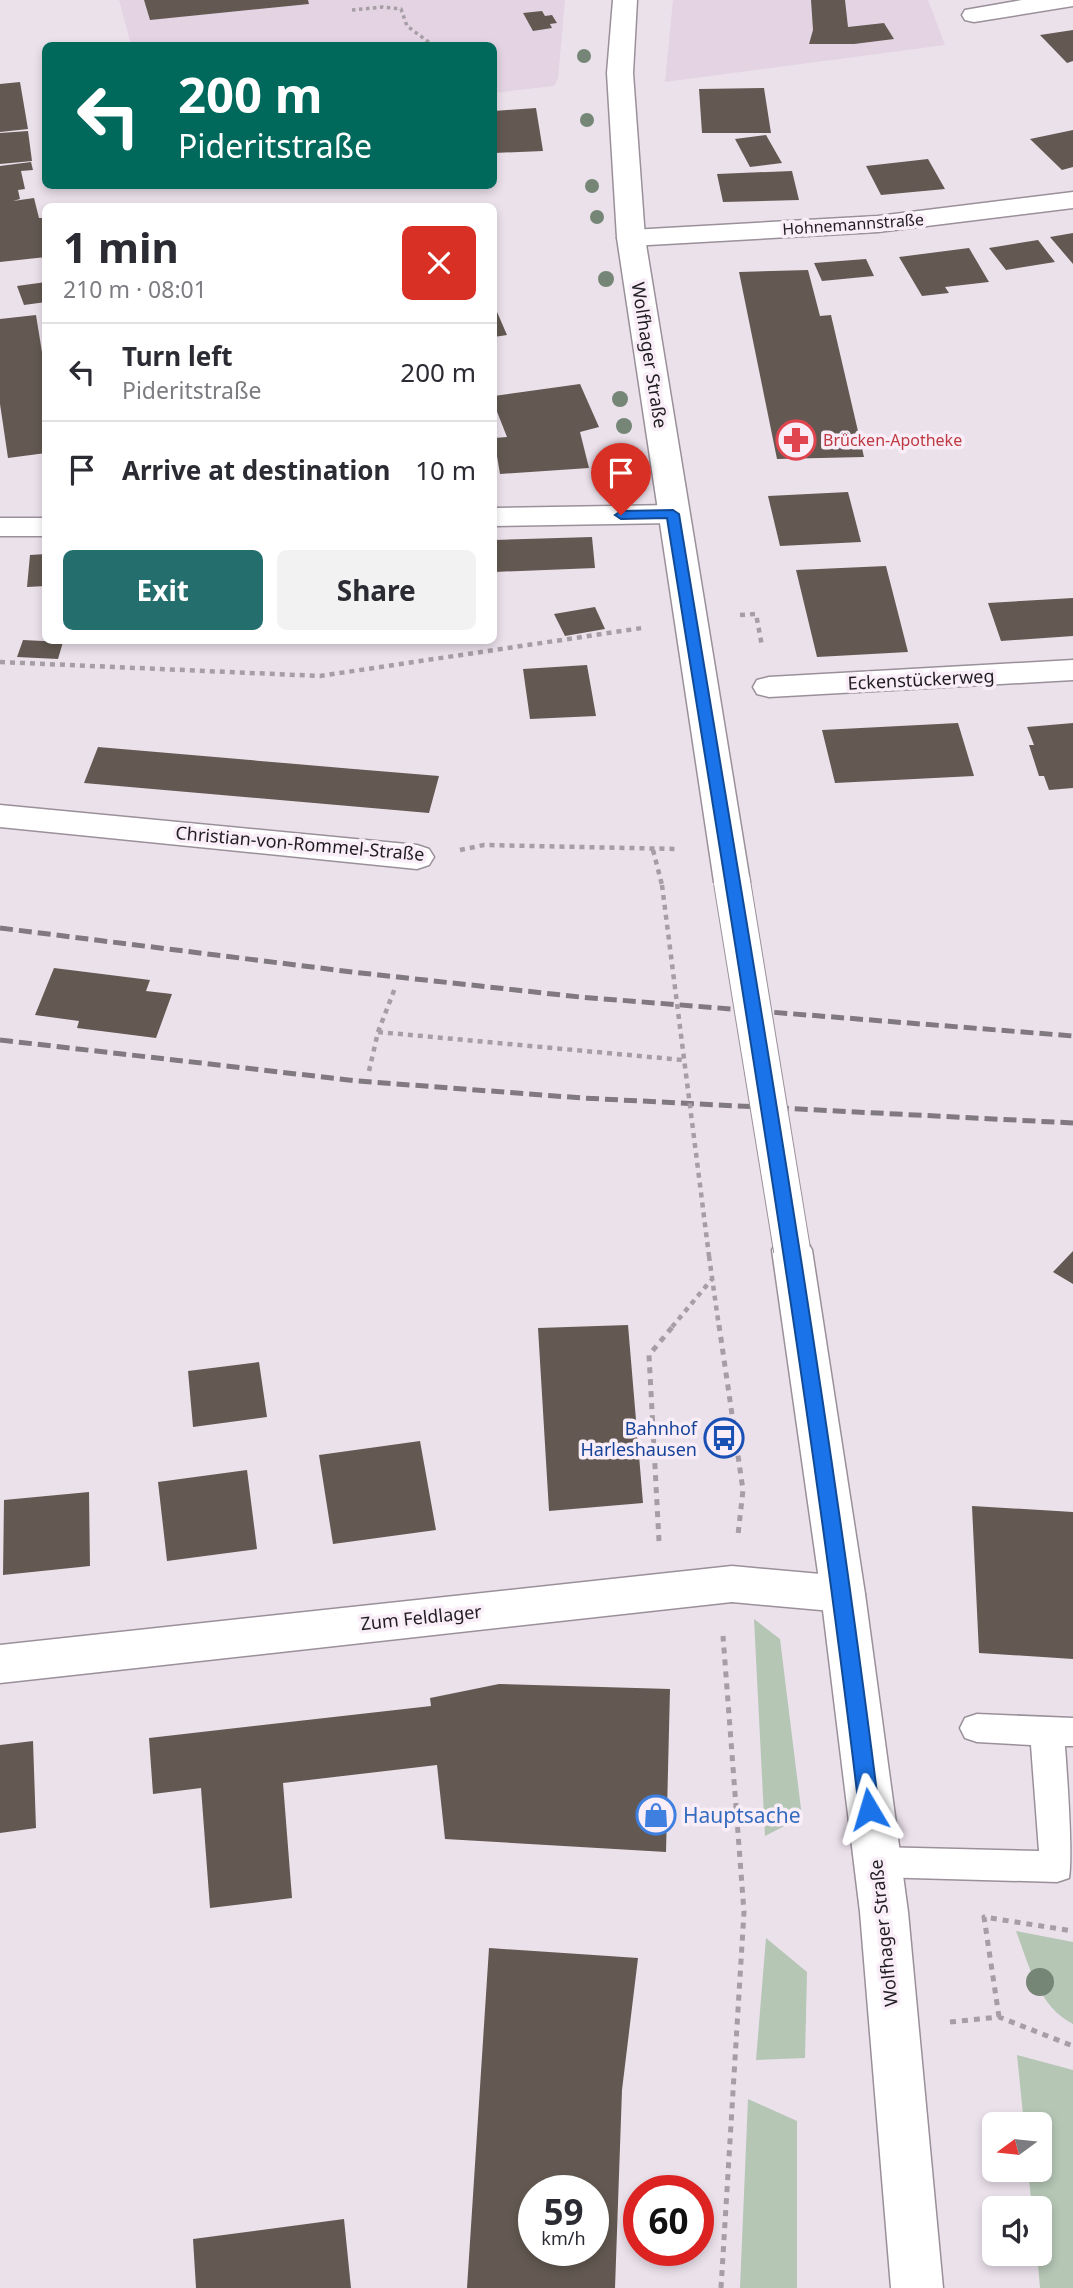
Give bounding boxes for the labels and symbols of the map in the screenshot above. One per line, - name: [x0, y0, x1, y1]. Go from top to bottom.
- street label: Hohnemannstraße: [781, 208, 925, 240]
- street label: Wolfhager Straße: [627, 280, 673, 430]
- pharmacy icon: Brücken-Apotheke: [775, 419, 817, 461]
- place label: Brücken-Apotheke: [823, 429, 962, 451]
- pin: [591, 443, 651, 515]
- street label: Eckenstückerweg: [847, 663, 995, 695]
- street label: Christian-von-Rommel-Straße: [175, 820, 425, 866]
- place label: Bahnhof Harleshausen: [580, 1416, 698, 1461]
- bus stop icon: Bahnhof Harleshausen: [703, 1417, 745, 1459]
- street label: Zum Feldlager: [359, 1599, 483, 1635]
- position arrow: [832, 1772, 906, 1846]
- shop icon: Hauptsache: [635, 1794, 677, 1836]
- place label: Hauptsache: [683, 1801, 801, 1829]
- street label: Wolfhager Straße: [863, 1858, 903, 2008]
- north arrow: [982, 2112, 1052, 2182]
- speed limit sign: 60: [623, 2175, 714, 2266]

